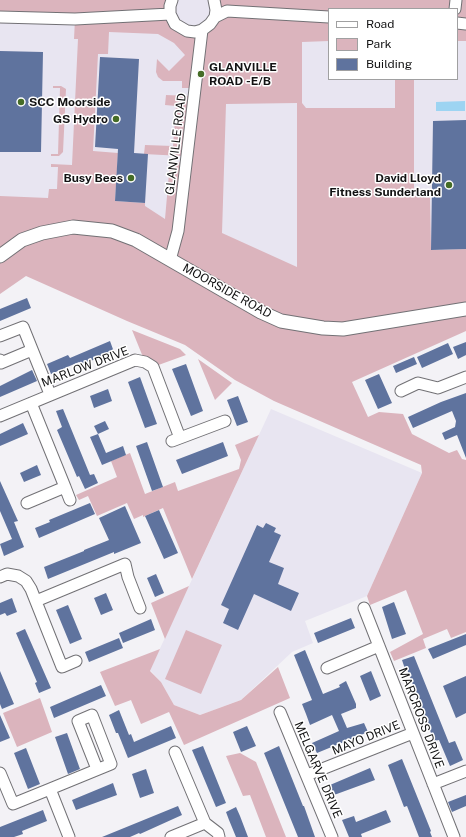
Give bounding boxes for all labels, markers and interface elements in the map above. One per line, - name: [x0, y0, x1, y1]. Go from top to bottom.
- legend: [328, 8, 458, 80]
- text: Road: [366, 17, 394, 31]
- text: Park: [366, 37, 392, 51]
- text: Building: [366, 57, 412, 71]
- place label: GLANVILLE ROAD -E/B: [209, 60, 277, 88]
- marker: GLANVILLE ROAD -E/B: [196, 69, 206, 79]
- street label: GLANVILLE ROAD: [163, 92, 189, 196]
- place label: SCC Moorside: [29, 95, 110, 109]
- marker: SCC Moorside: [16, 97, 26, 107]
- place label: GS Hydro: [53, 112, 108, 126]
- marker: GS Hydro: [111, 114, 121, 124]
- place label: Busy Bees: [63, 171, 123, 185]
- place label: David Lloyd Fitness Sunderland: [329, 171, 441, 199]
- marker: Busy Bees: [126, 173, 136, 183]
- marker: David Lloyd Fitness Sunderland: [444, 180, 454, 190]
- street label: MOORSIDE ROAD: [180, 261, 274, 321]
- street label: MARLOW DRIVE: [39, 344, 131, 390]
- street label: MARCROSS DRIVE: [395, 666, 447, 770]
- street label: MAYO DRIVE: [330, 718, 402, 758]
- street label: MELGARVE DRIVE: [291, 719, 345, 821]

